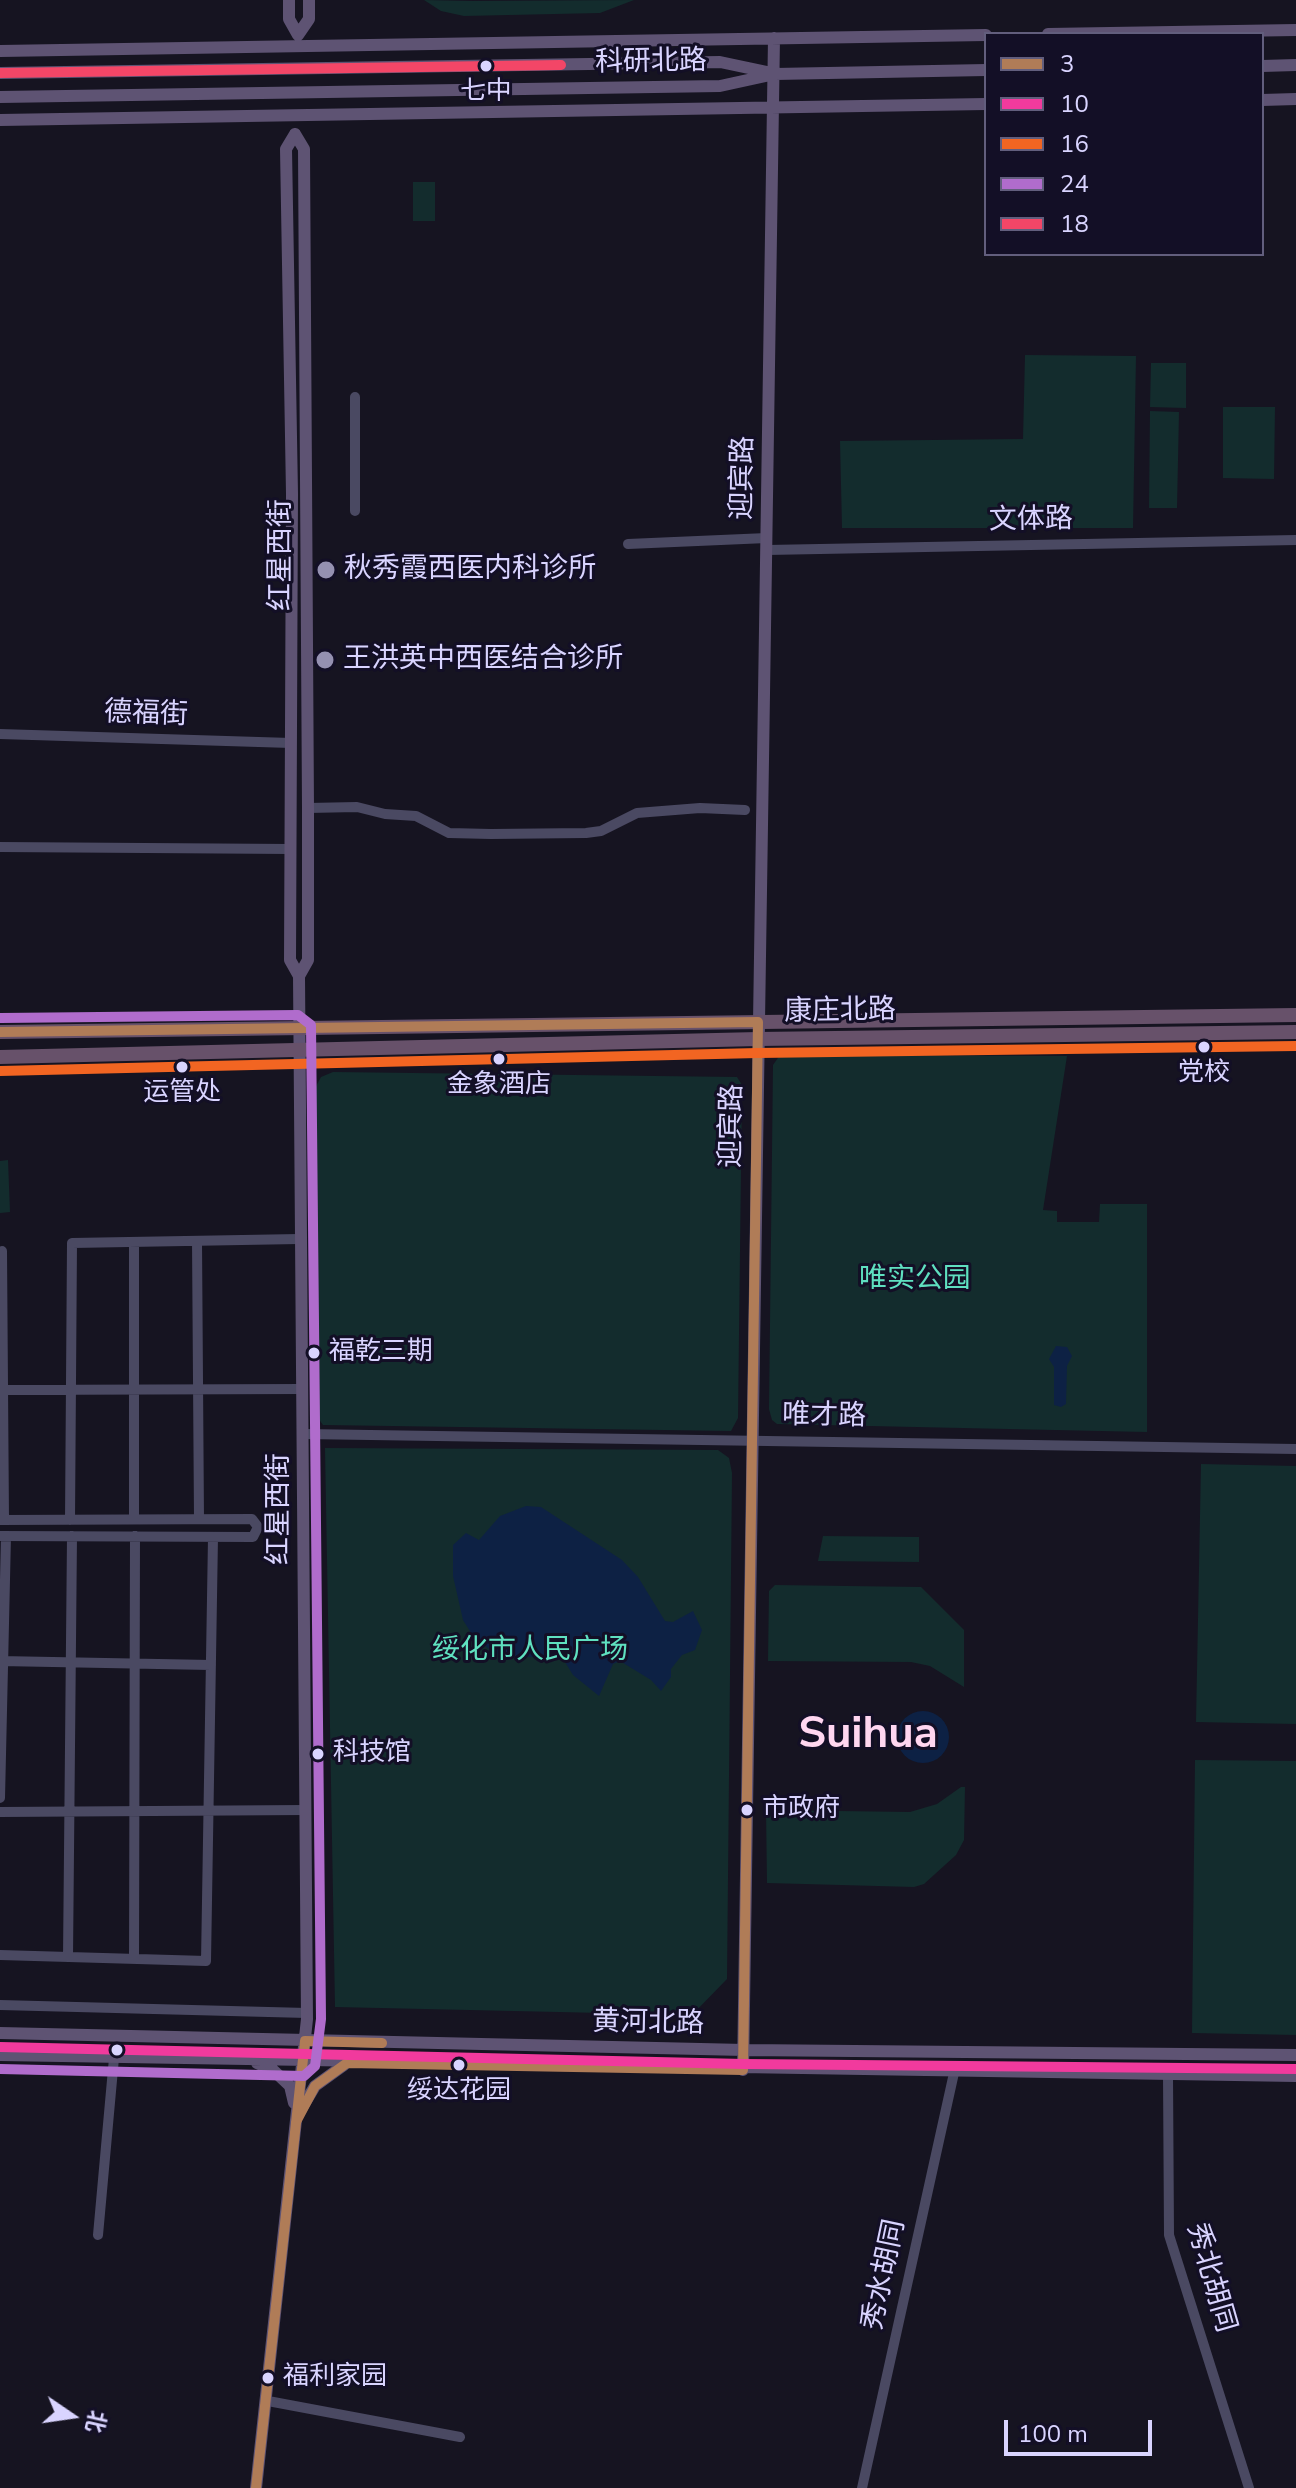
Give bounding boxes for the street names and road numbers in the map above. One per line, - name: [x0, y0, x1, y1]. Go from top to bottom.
- street label: 科研北路: [595, 45, 707, 81]
- street label: 迎宾路: [726, 436, 762, 520]
- street label: 红星西街: [265, 499, 299, 611]
- street label: 文体路: [989, 503, 1073, 539]
- street label: 德福街: [103, 697, 189, 733]
- street label: 康庄北路: [784, 994, 896, 1030]
- street label: 迎宾路: [715, 1084, 751, 1168]
- street label: 唯才路: [782, 1399, 866, 1435]
- street label: 红星西街: [263, 1453, 297, 1565]
- street label: 黄河北路: [592, 2006, 704, 2042]
- street label: 秀水胡同: [857, 2217, 913, 2333]
- street label: 秀北胡同: [1178, 2220, 1242, 2336]

